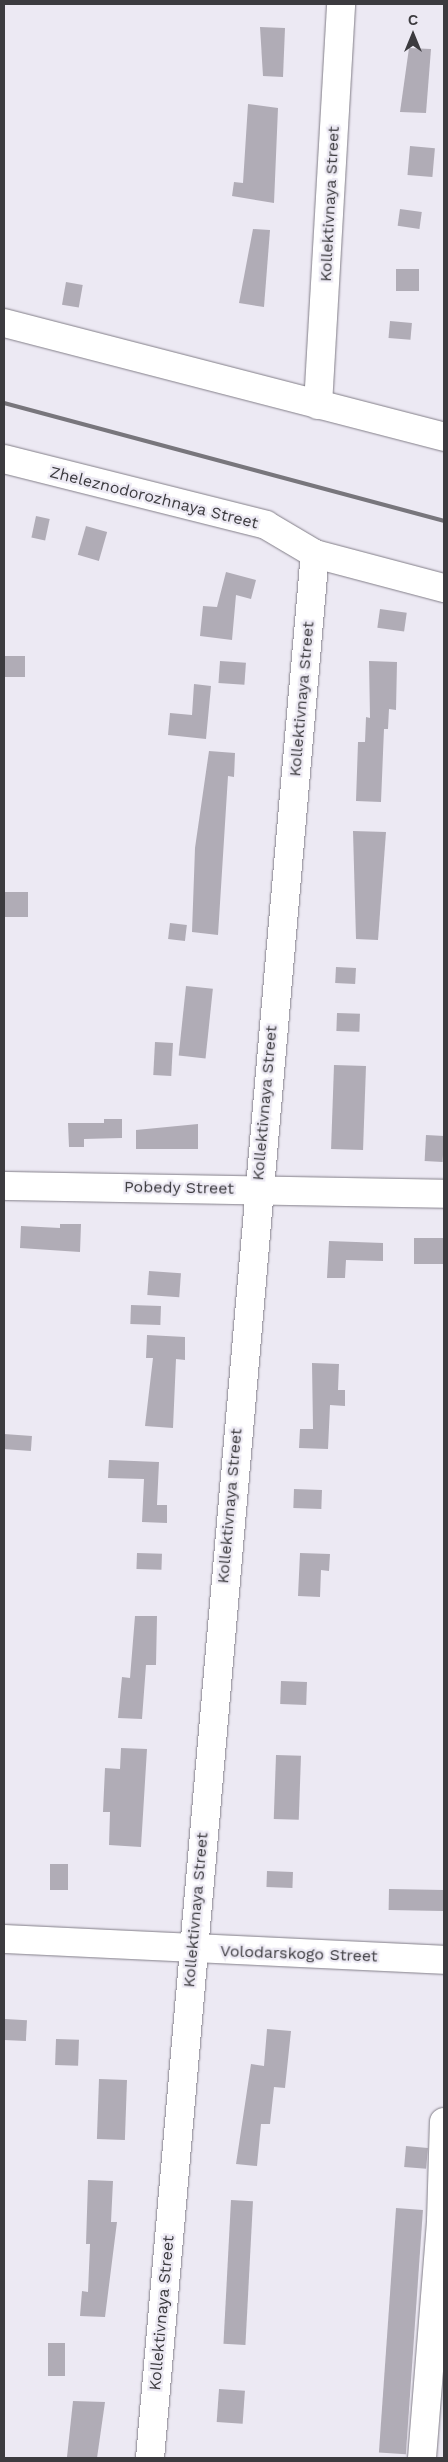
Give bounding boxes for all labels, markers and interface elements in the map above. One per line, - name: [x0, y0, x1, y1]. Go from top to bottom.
- north arrow: [388, 10, 438, 60]
- text: С: [408, 12, 418, 28]
- street label: Kollektivnaya Street: [316, 126, 344, 282]
- street label: Zheleznodorozhnaya Street: [48, 463, 260, 533]
- street label: Kollektivnaya Street: [286, 620, 318, 778]
- street label: Kollektivnaya Street: [249, 1024, 281, 1182]
- street label: Pobedy Street: [124, 1177, 234, 1199]
- street label: Kollektivnaya Street: [214, 1427, 246, 1585]
- street label: Kollektivnaya Street: [180, 1831, 212, 1989]
- street label: Volodarskogo Street: [220, 1942, 378, 1966]
- street label: Kollektivnaya Street: [146, 2234, 178, 2392]

